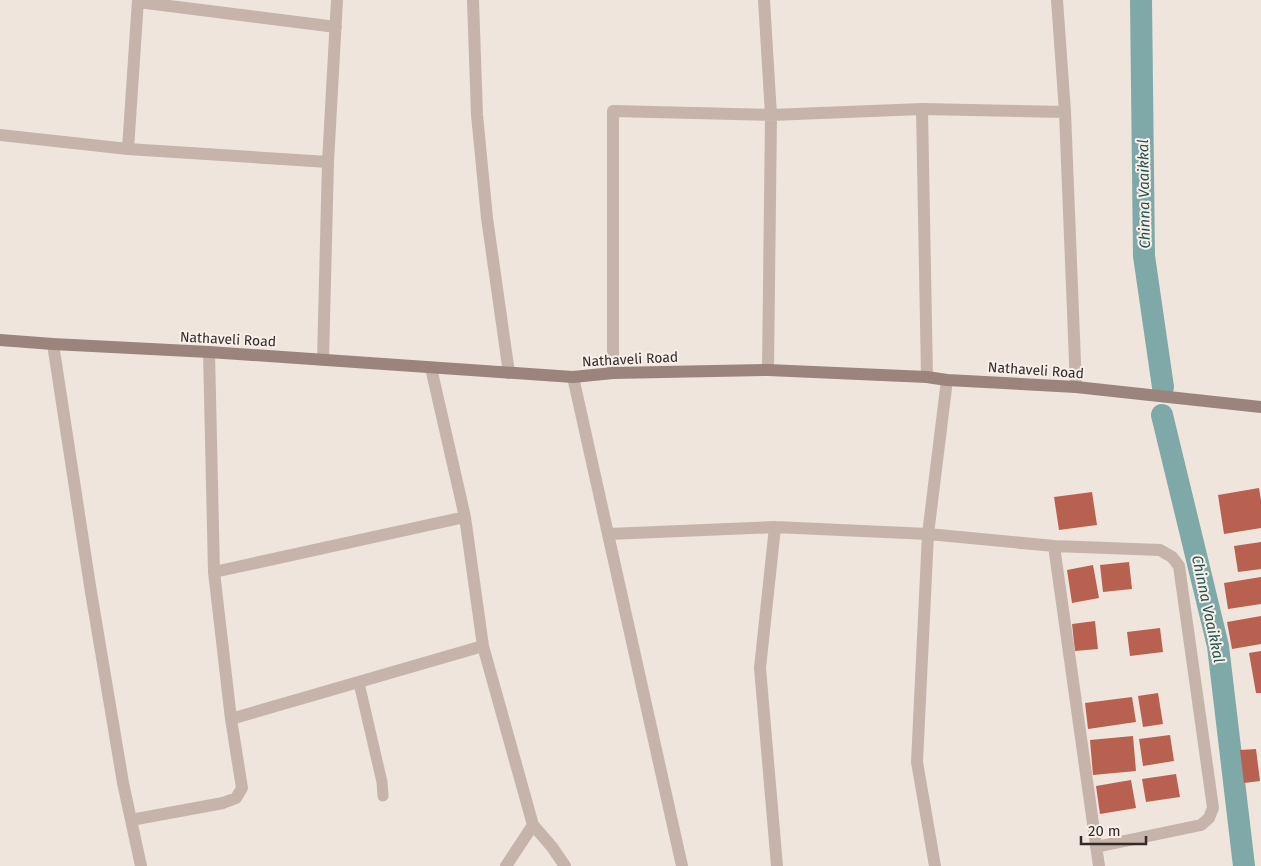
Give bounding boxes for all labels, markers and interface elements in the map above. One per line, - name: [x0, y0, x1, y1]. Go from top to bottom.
- water label: Chinna Vaaikkal: [1134, 139, 1154, 249]
- street label: Nathaveli Road: [179, 328, 277, 351]
- street label: Nathaveli Road: [581, 348, 679, 371]
- street label: Nathaveli Road: [987, 359, 1085, 382]
- water label: Chinna Vaaikkal: [1188, 554, 1228, 664]
- scale bar: [1081, 814, 1146, 846]
- text: 20 m: [1088, 822, 1121, 840]

